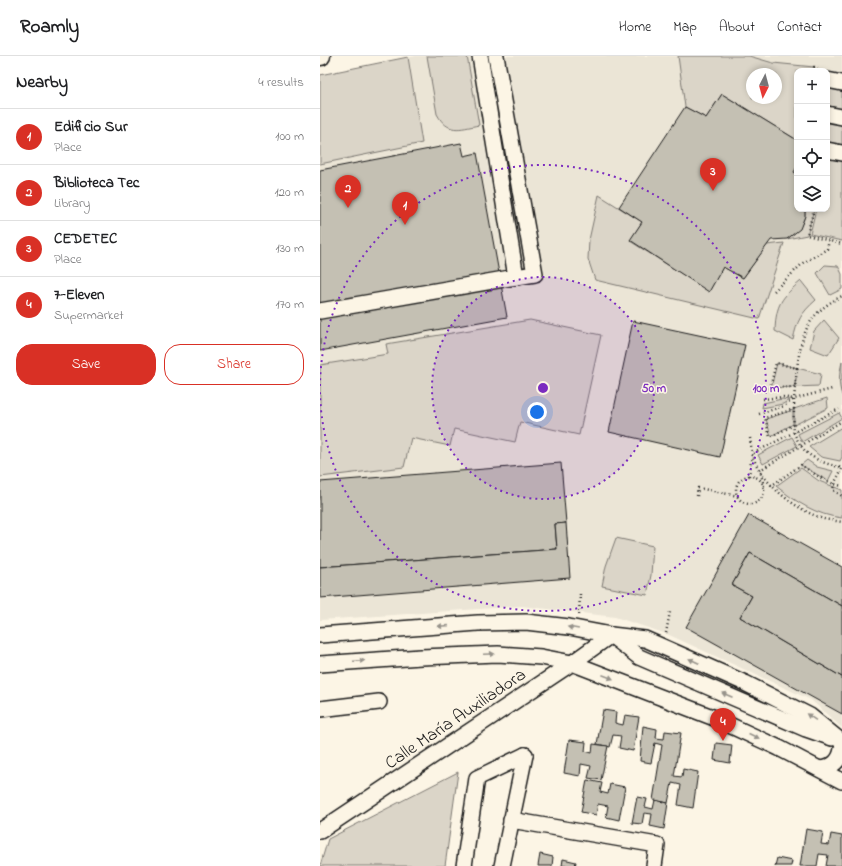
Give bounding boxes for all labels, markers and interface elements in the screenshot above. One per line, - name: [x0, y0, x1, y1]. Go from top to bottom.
- text: Roamly: [20, 14, 79, 41]
- text: Home: [619, 17, 651, 38]
- text: Map: [673, 17, 697, 38]
- text: About: [719, 17, 755, 38]
- text: Contact: [777, 17, 822, 38]
- north arrow: [746, 68, 782, 104]
- map controls: [794, 68, 830, 212]
- button: +: [794, 68, 830, 104]
- text: Nearby: [16, 70, 68, 95]
- text: 4 results: [258, 73, 304, 92]
- button: −: [794, 104, 830, 140]
- text: Edificio Sur: [54, 116, 128, 138]
- text: 1: [27, 127, 31, 146]
- text: 100 m: [275, 127, 304, 146]
- text: Place: [54, 138, 82, 157]
- button: locate: [794, 140, 830, 176]
- pin: 3: [700, 158, 726, 191]
- text: Biblioteca Tec: [54, 172, 140, 194]
- pin: 2: [335, 175, 361, 208]
- button: layers: [794, 176, 830, 212]
- text: 2: [26, 183, 32, 202]
- text: 120 m: [274, 183, 304, 202]
- pin: 1: [392, 192, 418, 225]
- text: Library: [54, 194, 90, 213]
- text: CEDETEC: [54, 228, 117, 250]
- text: 3: [26, 239, 32, 258]
- text: 130 m: [276, 239, 304, 258]
- text: Place: [54, 250, 82, 269]
- text: 7-Eleven: [54, 284, 105, 306]
- text: 4: [26, 295, 32, 314]
- text: 170 m: [276, 295, 304, 314]
- text: Supermarket: [54, 306, 124, 325]
- button: Save: [16, 344, 156, 385]
- button: Share: [164, 344, 304, 385]
- text: 50 m: [642, 380, 667, 398]
- text: 100 m: [753, 380, 780, 398]
- centre of rings: [536, 381, 550, 395]
- your location: [527, 402, 547, 422]
- one-way arrow: [437, 622, 449, 629]
- one-way arrow: [566, 625, 579, 631]
- one-way arrow: [483, 651, 496, 657]
- one-way arrow: [688, 657, 700, 664]
- one-way arrow: [353, 658, 365, 665]
- street label: Calle María Auxiliadora: [380, 663, 532, 777]
- one-way arrow: [602, 675, 614, 681]
- one-way arrow: [722, 692, 733, 698]
- pin: 4: [710, 708, 736, 741]
- one-way arrow: [806, 713, 816, 721]
- one-way arrow: [749, 733, 760, 739]

